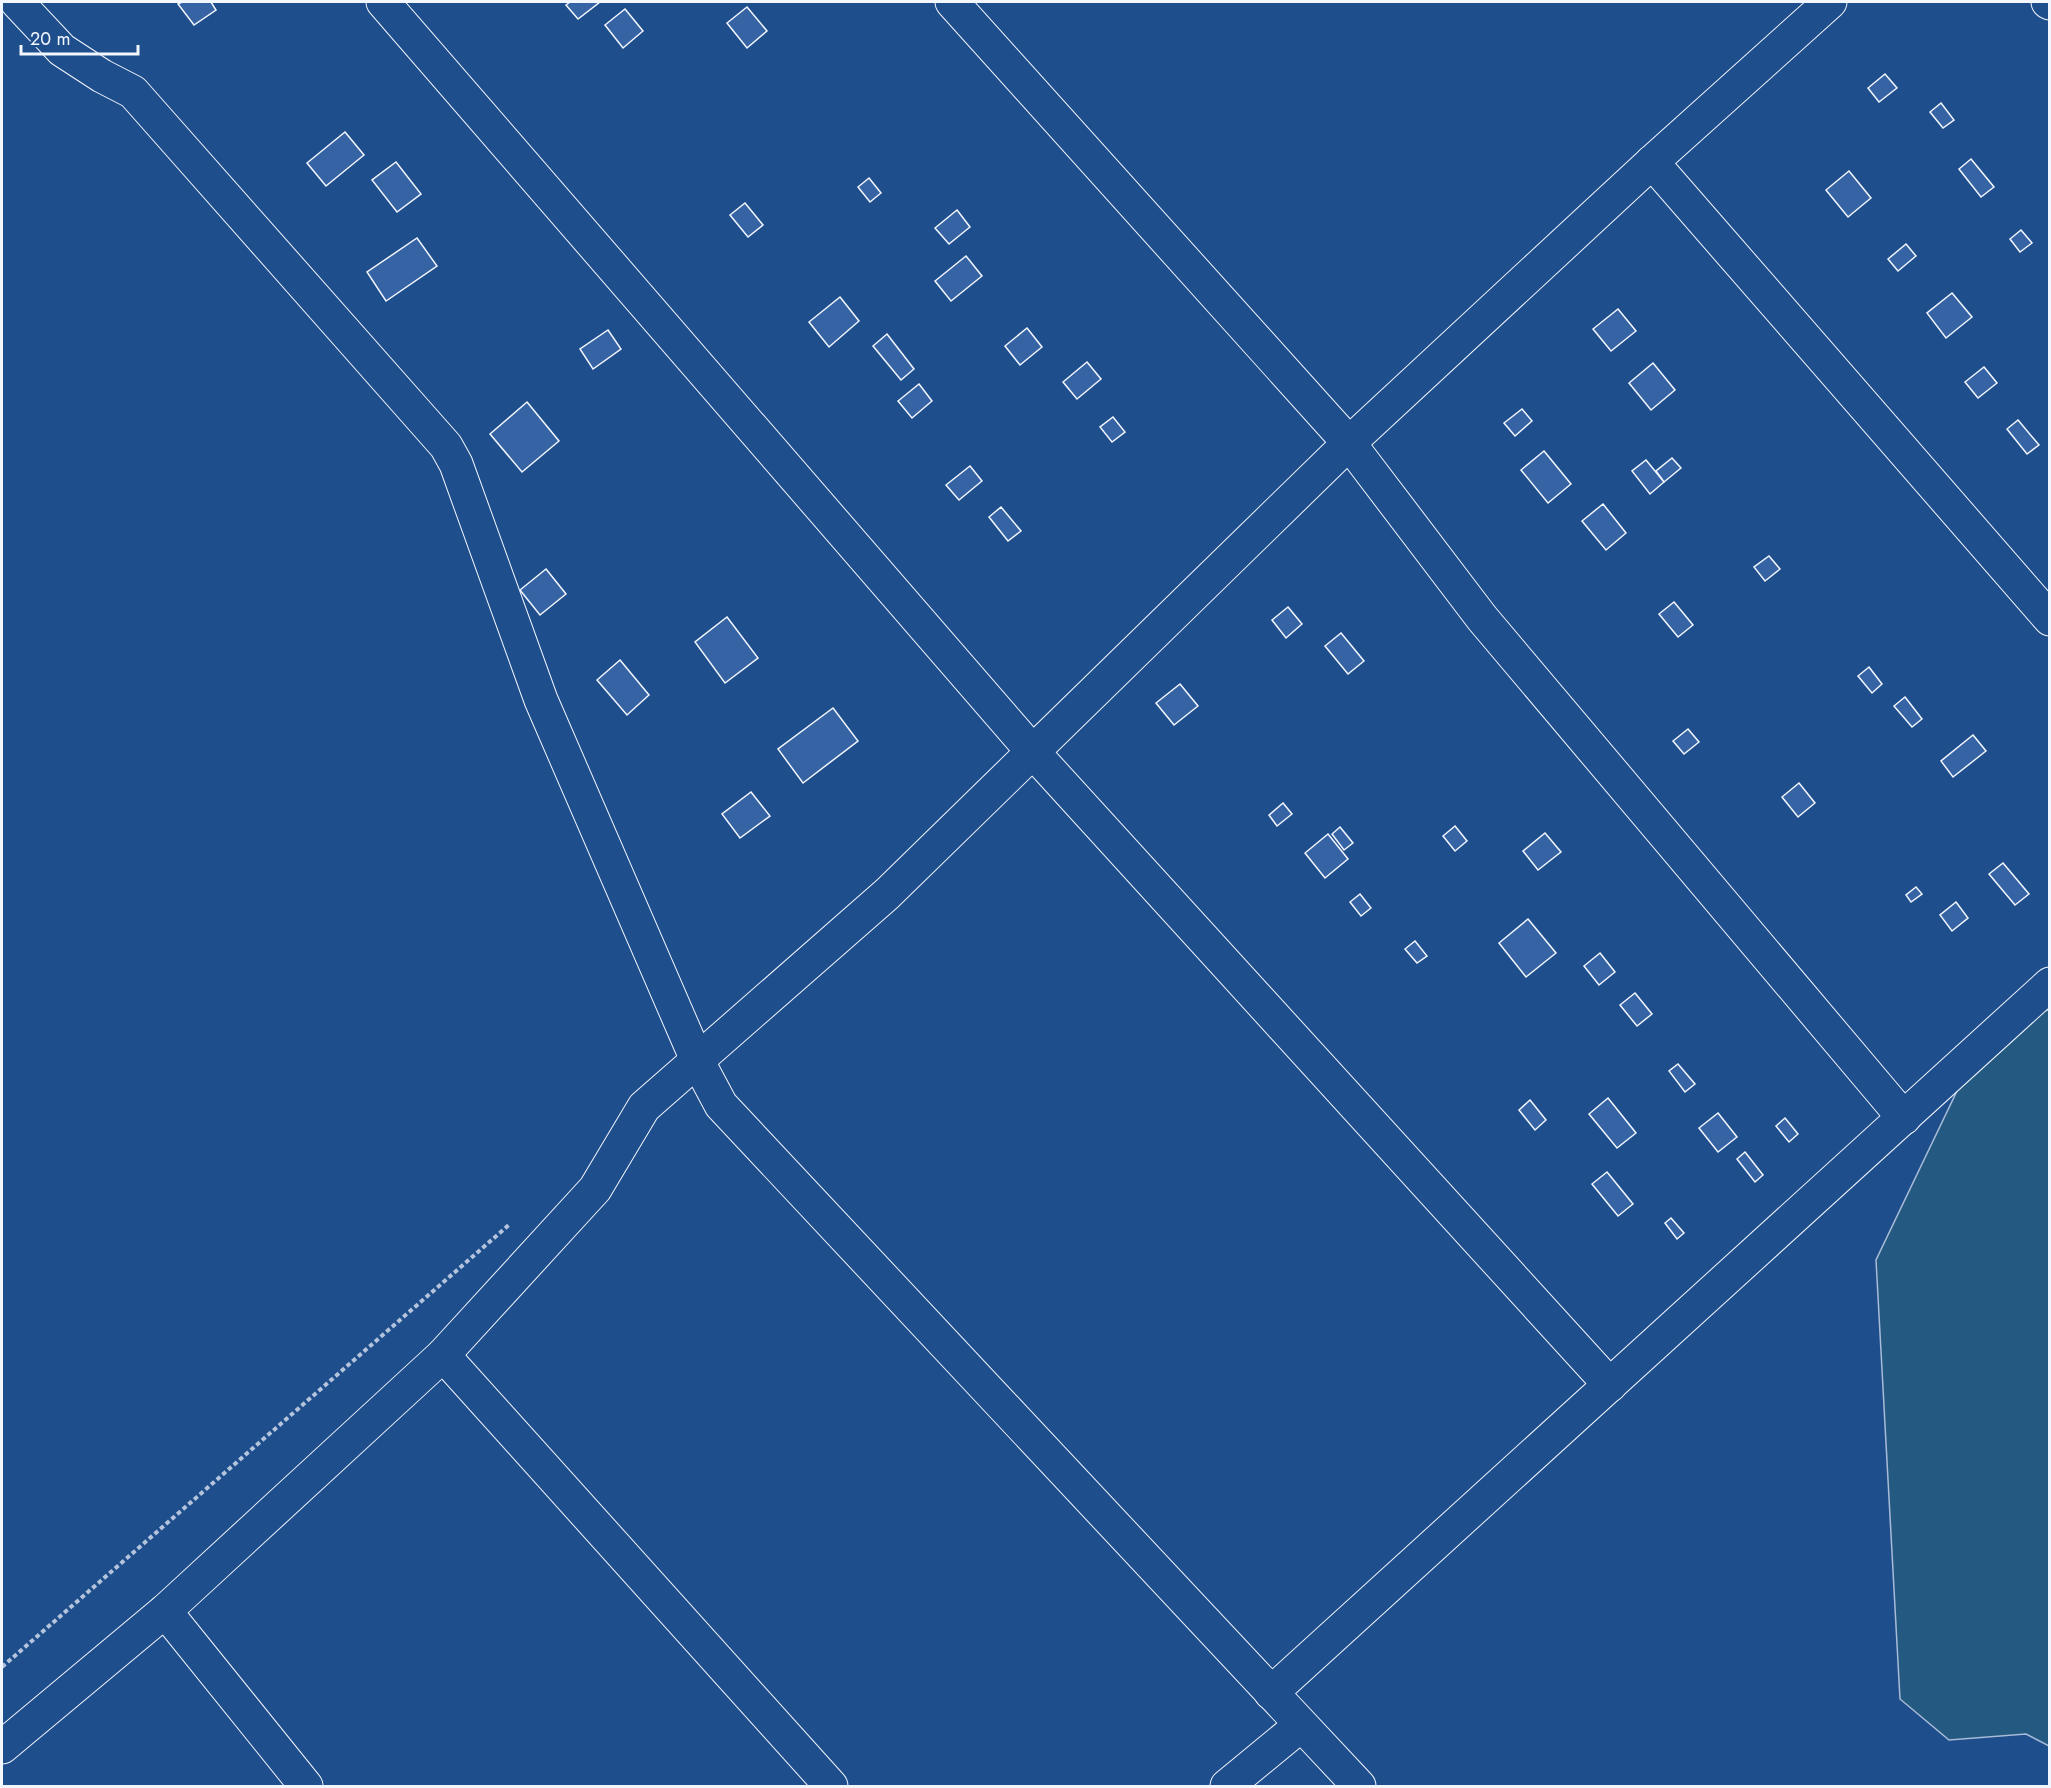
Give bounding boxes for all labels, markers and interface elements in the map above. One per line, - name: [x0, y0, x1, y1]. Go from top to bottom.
- scale bar: [21, 18, 138, 56]
- text: 20 m: [30, 26, 70, 52]

